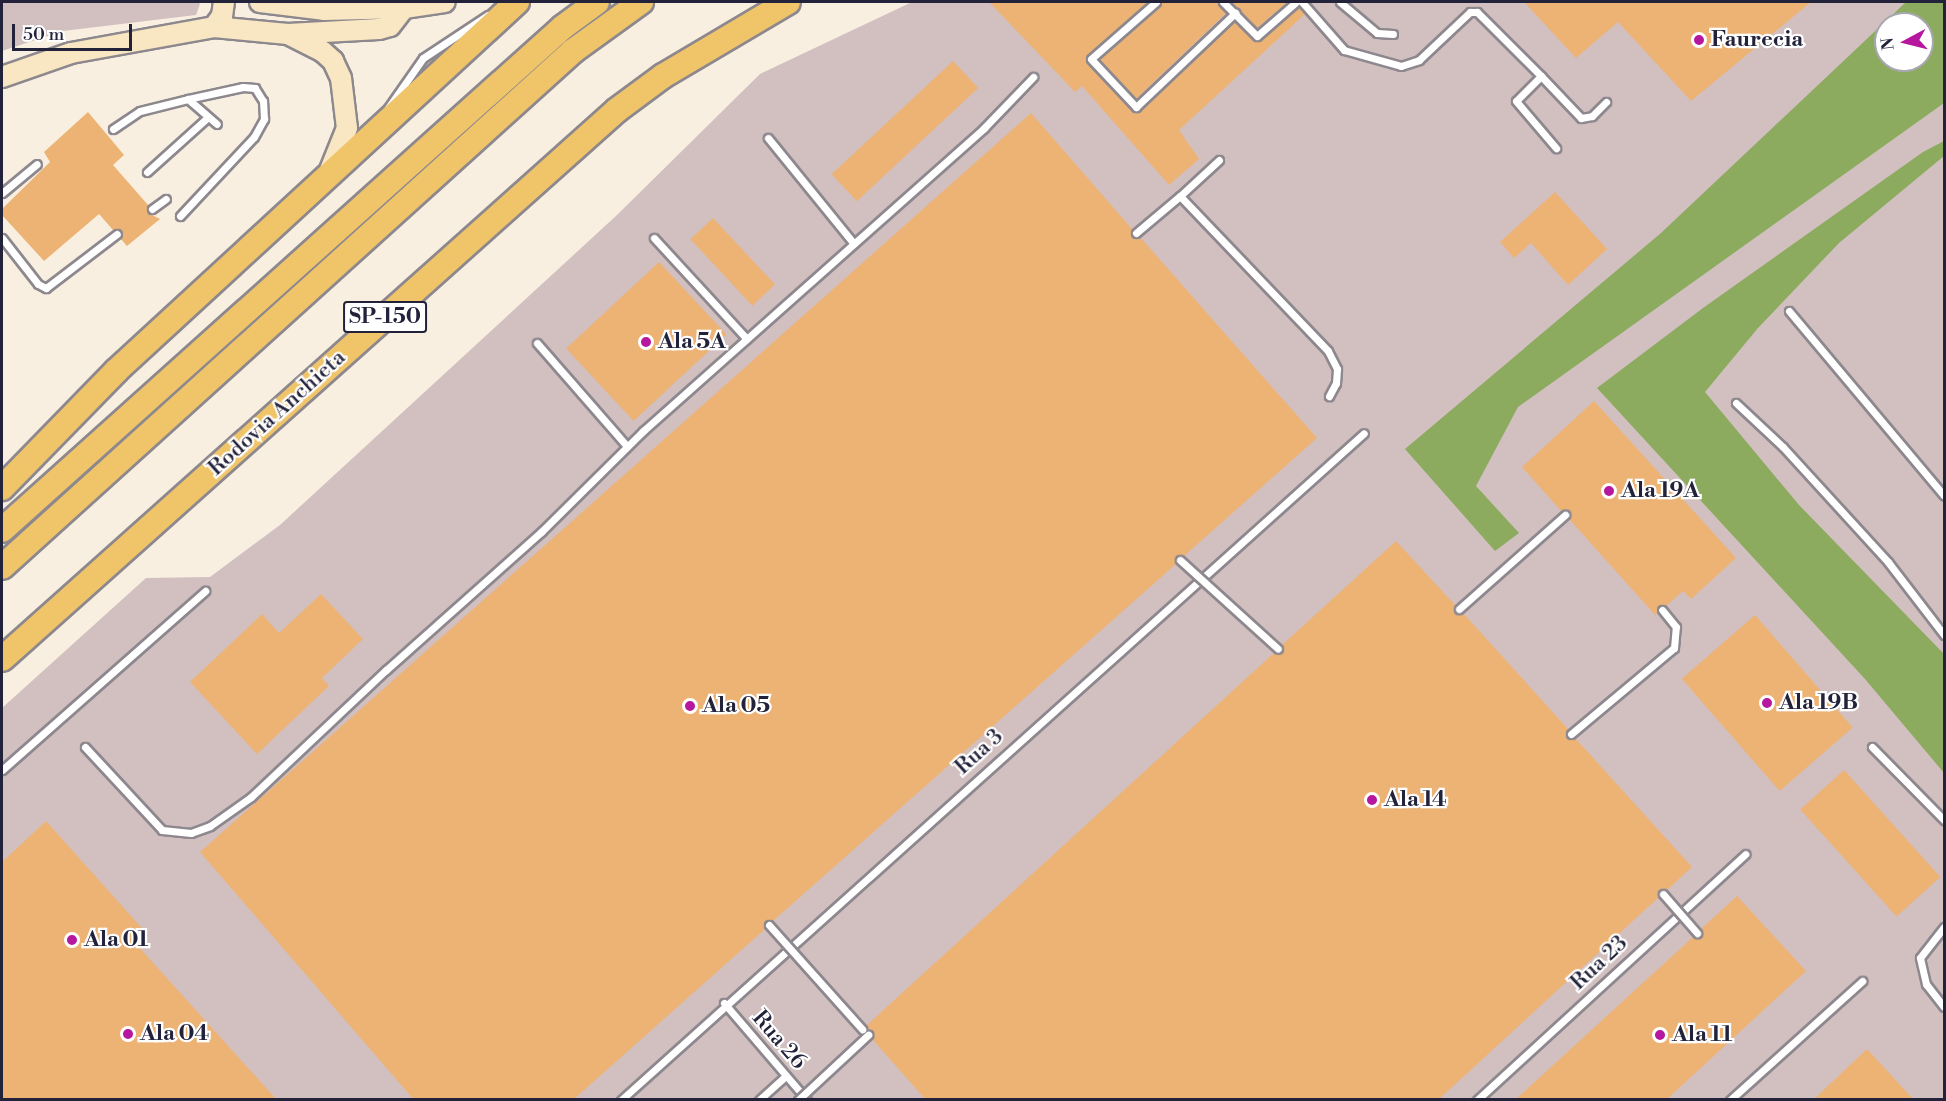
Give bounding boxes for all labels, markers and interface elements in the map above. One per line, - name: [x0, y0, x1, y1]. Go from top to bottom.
- scale bar: [15, 12, 135, 50]
- north arrow: [1874, 12, 1934, 72]
- text: 50 m: [23, 23, 64, 46]
- place label: Faurecia: [1711, 27, 1803, 53]
- marker: Faurecia: [1692, 33, 1706, 47]
- text: N: [1877, 36, 1899, 51]
- road number: SP-150: [343, 299, 427, 335]
- place label: Ala 5A: [658, 329, 726, 355]
- marker: Ala 5A: [639, 335, 653, 349]
- street label: Rodovia Anchieta: [203, 344, 351, 482]
- place label: Ala 19A: [1621, 478, 1699, 504]
- marker: Ala 19A: [1602, 484, 1616, 498]
- place label: Ala 19B: [1779, 690, 1858, 716]
- place label: Ala 05: [702, 693, 770, 719]
- marker: Ala 19B: [1760, 696, 1774, 710]
- marker: Ala 05: [683, 699, 697, 713]
- street label: Rua 3: [950, 724, 1008, 780]
- place label: Ala 14: [1384, 787, 1447, 813]
- marker: Ala 14: [1365, 793, 1379, 807]
- place label: Ala 01: [84, 927, 148, 953]
- street label: Rua 23: [1565, 930, 1633, 996]
- marker: Ala 01: [65, 933, 79, 947]
- street label: Rua 26: [746, 1005, 812, 1075]
- place label: Ala 04: [140, 1021, 209, 1047]
- place label: Ala 11: [1672, 1022, 1732, 1048]
- marker: Ala 04: [121, 1027, 135, 1041]
- marker: Ala 11: [1653, 1028, 1667, 1042]

